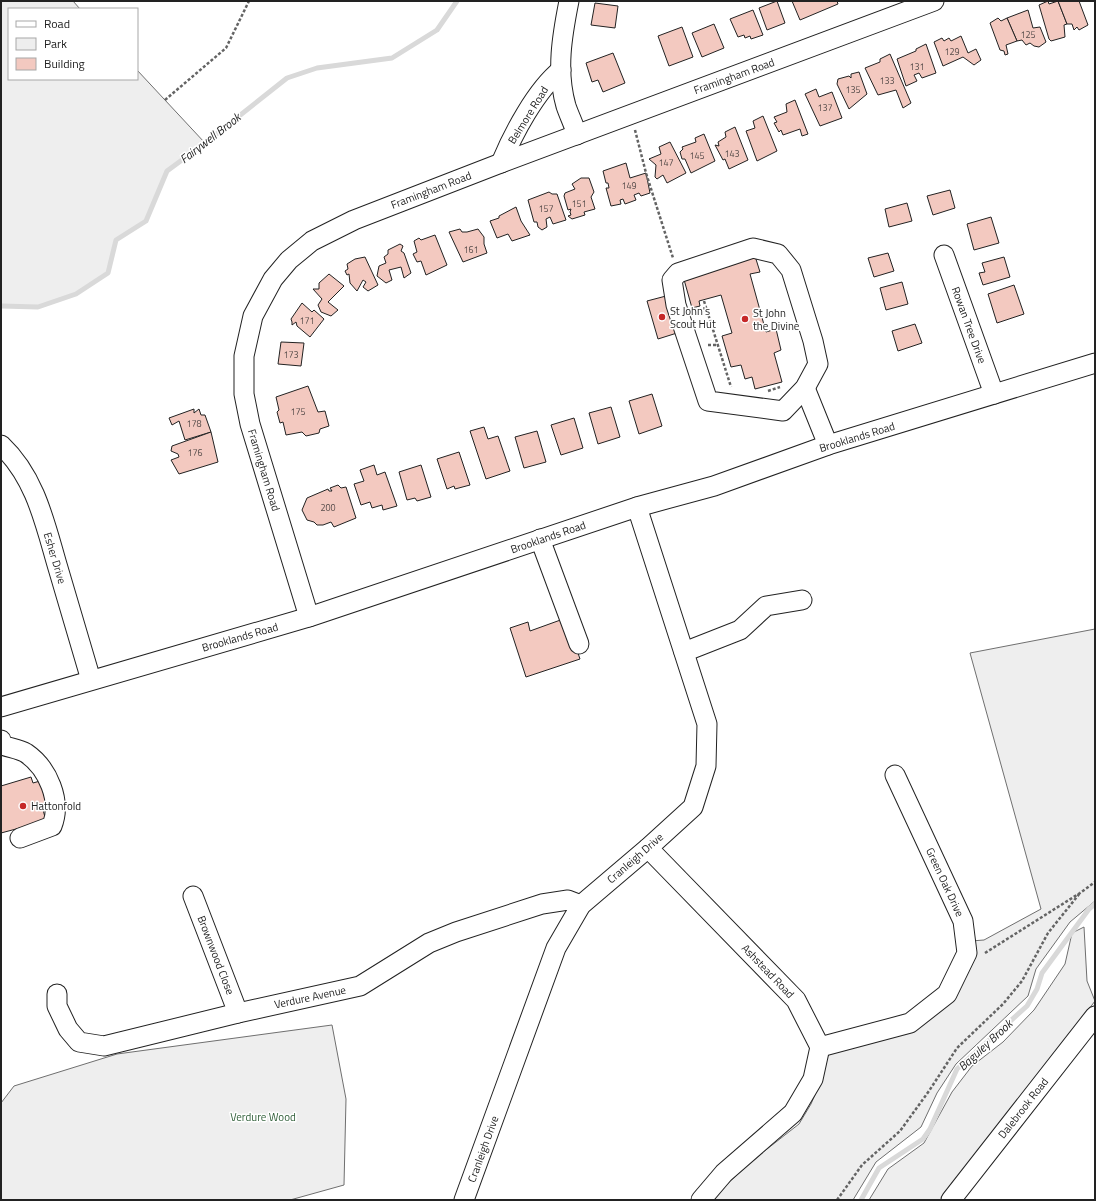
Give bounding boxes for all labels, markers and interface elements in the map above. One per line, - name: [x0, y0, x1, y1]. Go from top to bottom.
- legend: [8, 8, 138, 80]
- text: Road: [44, 14, 70, 33]
- house number: 125: [1020, 28, 1036, 41]
- text: Park: [44, 34, 67, 53]
- house number: 129: [944, 45, 960, 58]
- text: Building: [44, 54, 85, 73]
- street label: Framingham Road: [691, 54, 777, 98]
- house number: 131: [909, 60, 925, 73]
- house number: 133: [879, 74, 895, 87]
- street label: Belmore Road: [504, 83, 552, 147]
- house number: 135: [845, 83, 861, 96]
- house number: 137: [817, 101, 833, 114]
- water label: Fairywell Brook: [175, 107, 246, 168]
- house number: 143: [724, 147, 740, 160]
- house number: 145: [689, 149, 705, 162]
- house number: 147: [658, 156, 674, 169]
- street label: Framingham Road: [389, 167, 474, 213]
- house number: 149: [621, 179, 637, 192]
- house number: 151: [571, 197, 587, 210]
- house number: 157: [538, 202, 554, 215]
- house number: 161: [463, 243, 479, 256]
- street label: Rowan Tree Drive: [948, 284, 990, 366]
- place label: St John's Scout Hut: [670, 303, 716, 332]
- place label: St John the Divine: [753, 305, 800, 334]
- marker: St John's Scout Hut: [657, 312, 667, 322]
- house number: 171: [299, 314, 315, 327]
- marker: St John the Divine: [740, 314, 750, 324]
- house number: 173: [283, 348, 299, 361]
- house number: 175: [290, 405, 306, 418]
- house number: 178: [186, 417, 202, 430]
- street label: Brooklands Road: [817, 418, 897, 456]
- street label: Framingham Road: [244, 427, 284, 513]
- house number: 176: [187, 446, 203, 459]
- house number: 200: [320, 501, 336, 514]
- street label: Brooklands Road: [508, 517, 588, 557]
- street label: Esher Drive: [40, 530, 71, 586]
- street label: Brooklands Road: [200, 618, 280, 656]
- place label: Hattonfold: [31, 798, 81, 814]
- marker: Hattonfold: [18, 801, 28, 811]
- street label: Cranleigh Drive: [603, 829, 667, 887]
- street label: Green Oak Drive: [922, 845, 968, 920]
- street label: Brownwood Close: [194, 913, 239, 997]
- street label: Ashstead Road: [738, 940, 798, 1002]
- street label: Verdure Avenue: [273, 981, 348, 1012]
- water label: Baguley Brook: [954, 1014, 1018, 1075]
- street label: Dalebrook Road: [994, 1074, 1052, 1142]
- park label: Verdure Wood: [230, 1109, 296, 1125]
- street label: Cranleigh Drive: [464, 1113, 503, 1184]

